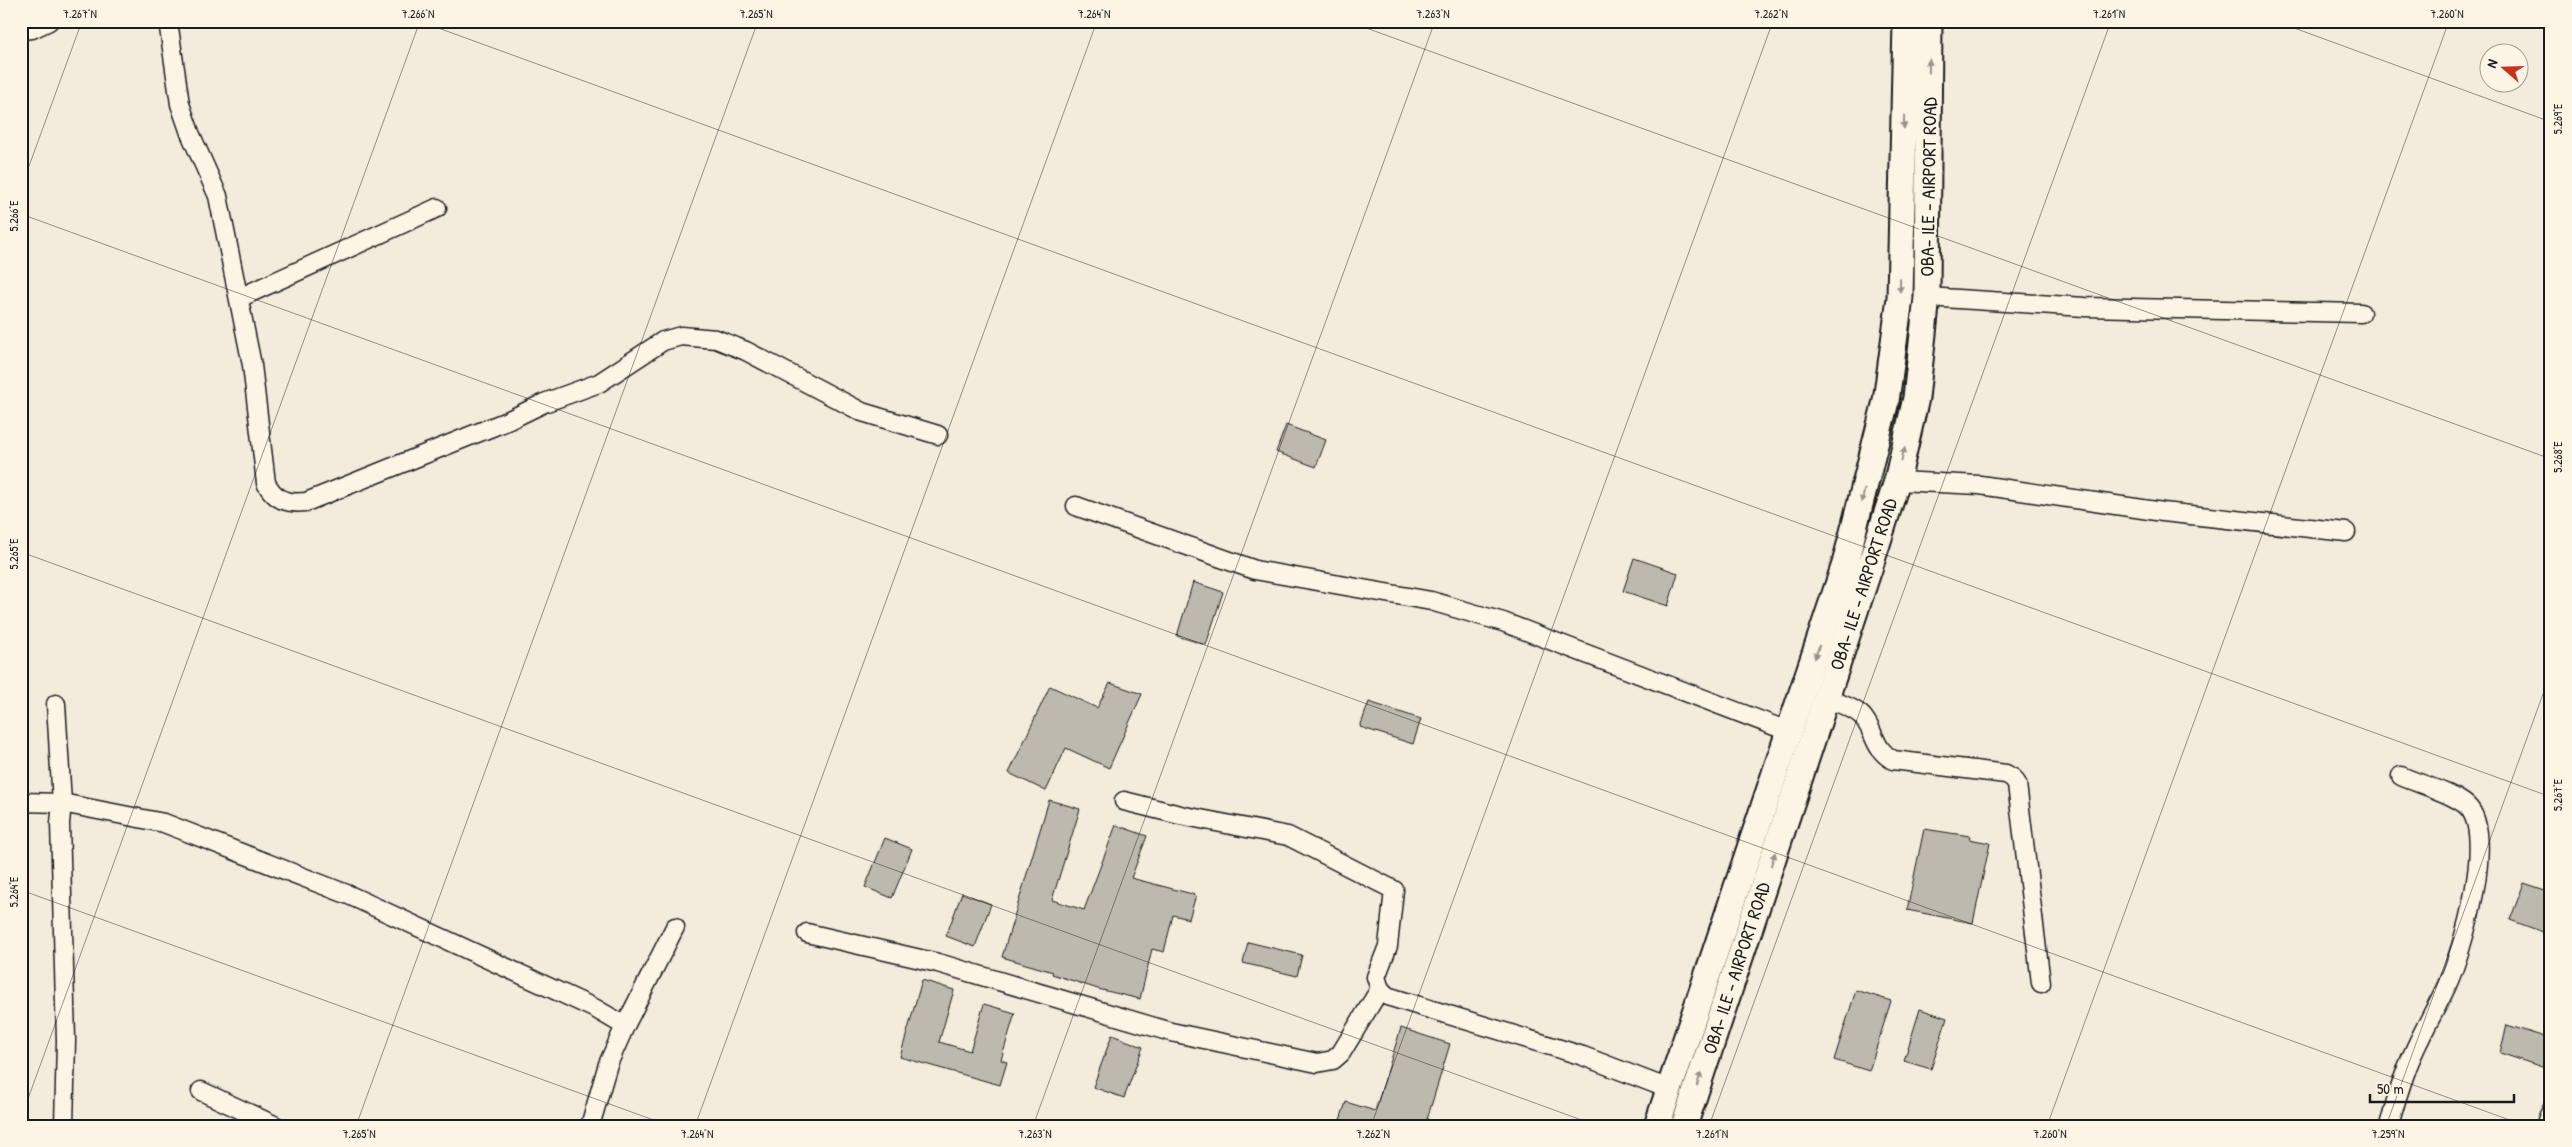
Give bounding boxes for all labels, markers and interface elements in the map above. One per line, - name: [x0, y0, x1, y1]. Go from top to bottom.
- text: 7.267°N: [63, 5, 97, 22]
- text: 7.266°N: [402, 5, 434, 22]
- text: 7.265°N: [739, 5, 773, 22]
- text: 7.264°N: [1078, 5, 1110, 22]
- text: 7.263°N: [1416, 5, 1450, 22]
- text: 7.262°N: [1754, 5, 1788, 22]
- text: 7.261°N: [2093, 5, 2125, 22]
- text: 7.260°N: [2430, 5, 2464, 22]
- north arrow: [2480, 42, 2530, 92]
- text: N: [2481, 56, 2502, 70]
- one-way arrow: [1925, 58, 1933, 74]
- street label: OBA- ILE - AIRPORT ROAD: [1913, 97, 1943, 277]
- text: 5.269°E: [2549, 103, 2566, 134]
- one-way arrow: [1900, 115, 1908, 131]
- text: 5.266°E: [5, 200, 22, 231]
- one-way arrow: [1896, 277, 1904, 293]
- text: 5.268°E: [2549, 441, 2566, 473]
- one-way arrow: [1899, 447, 1907, 462]
- one-way arrow: [1859, 489, 1867, 504]
- street label: OBA- ILE - AIRPORT ROAD: [1823, 495, 1903, 673]
- text: 5.265°E: [5, 538, 22, 570]
- one-way arrow: [1813, 645, 1821, 660]
- text: 5.267°E: [2549, 778, 2566, 811]
- one-way arrow: [1769, 851, 1777, 866]
- text: 5.264°E: [5, 876, 22, 907]
- street label: OBA- ILE - AIRPORT ROAD: [1696, 879, 1776, 1057]
- one-way arrow: [1696, 1072, 1704, 1087]
- scale bar: [2370, 1072, 2513, 1104]
- text: 50 m: [2377, 1078, 2404, 1099]
- text: 7.265°N: [342, 1125, 376, 1142]
- text: 7.264°N: [681, 1125, 713, 1142]
- text: 7.263°N: [1018, 1125, 1052, 1142]
- text: 7.262°N: [1356, 1125, 1390, 1142]
- text: 7.261°N: [1696, 1125, 1728, 1142]
- text: 7.260°N: [2033, 1125, 2067, 1142]
- text: 7.259°N: [2372, 1125, 2404, 1142]

